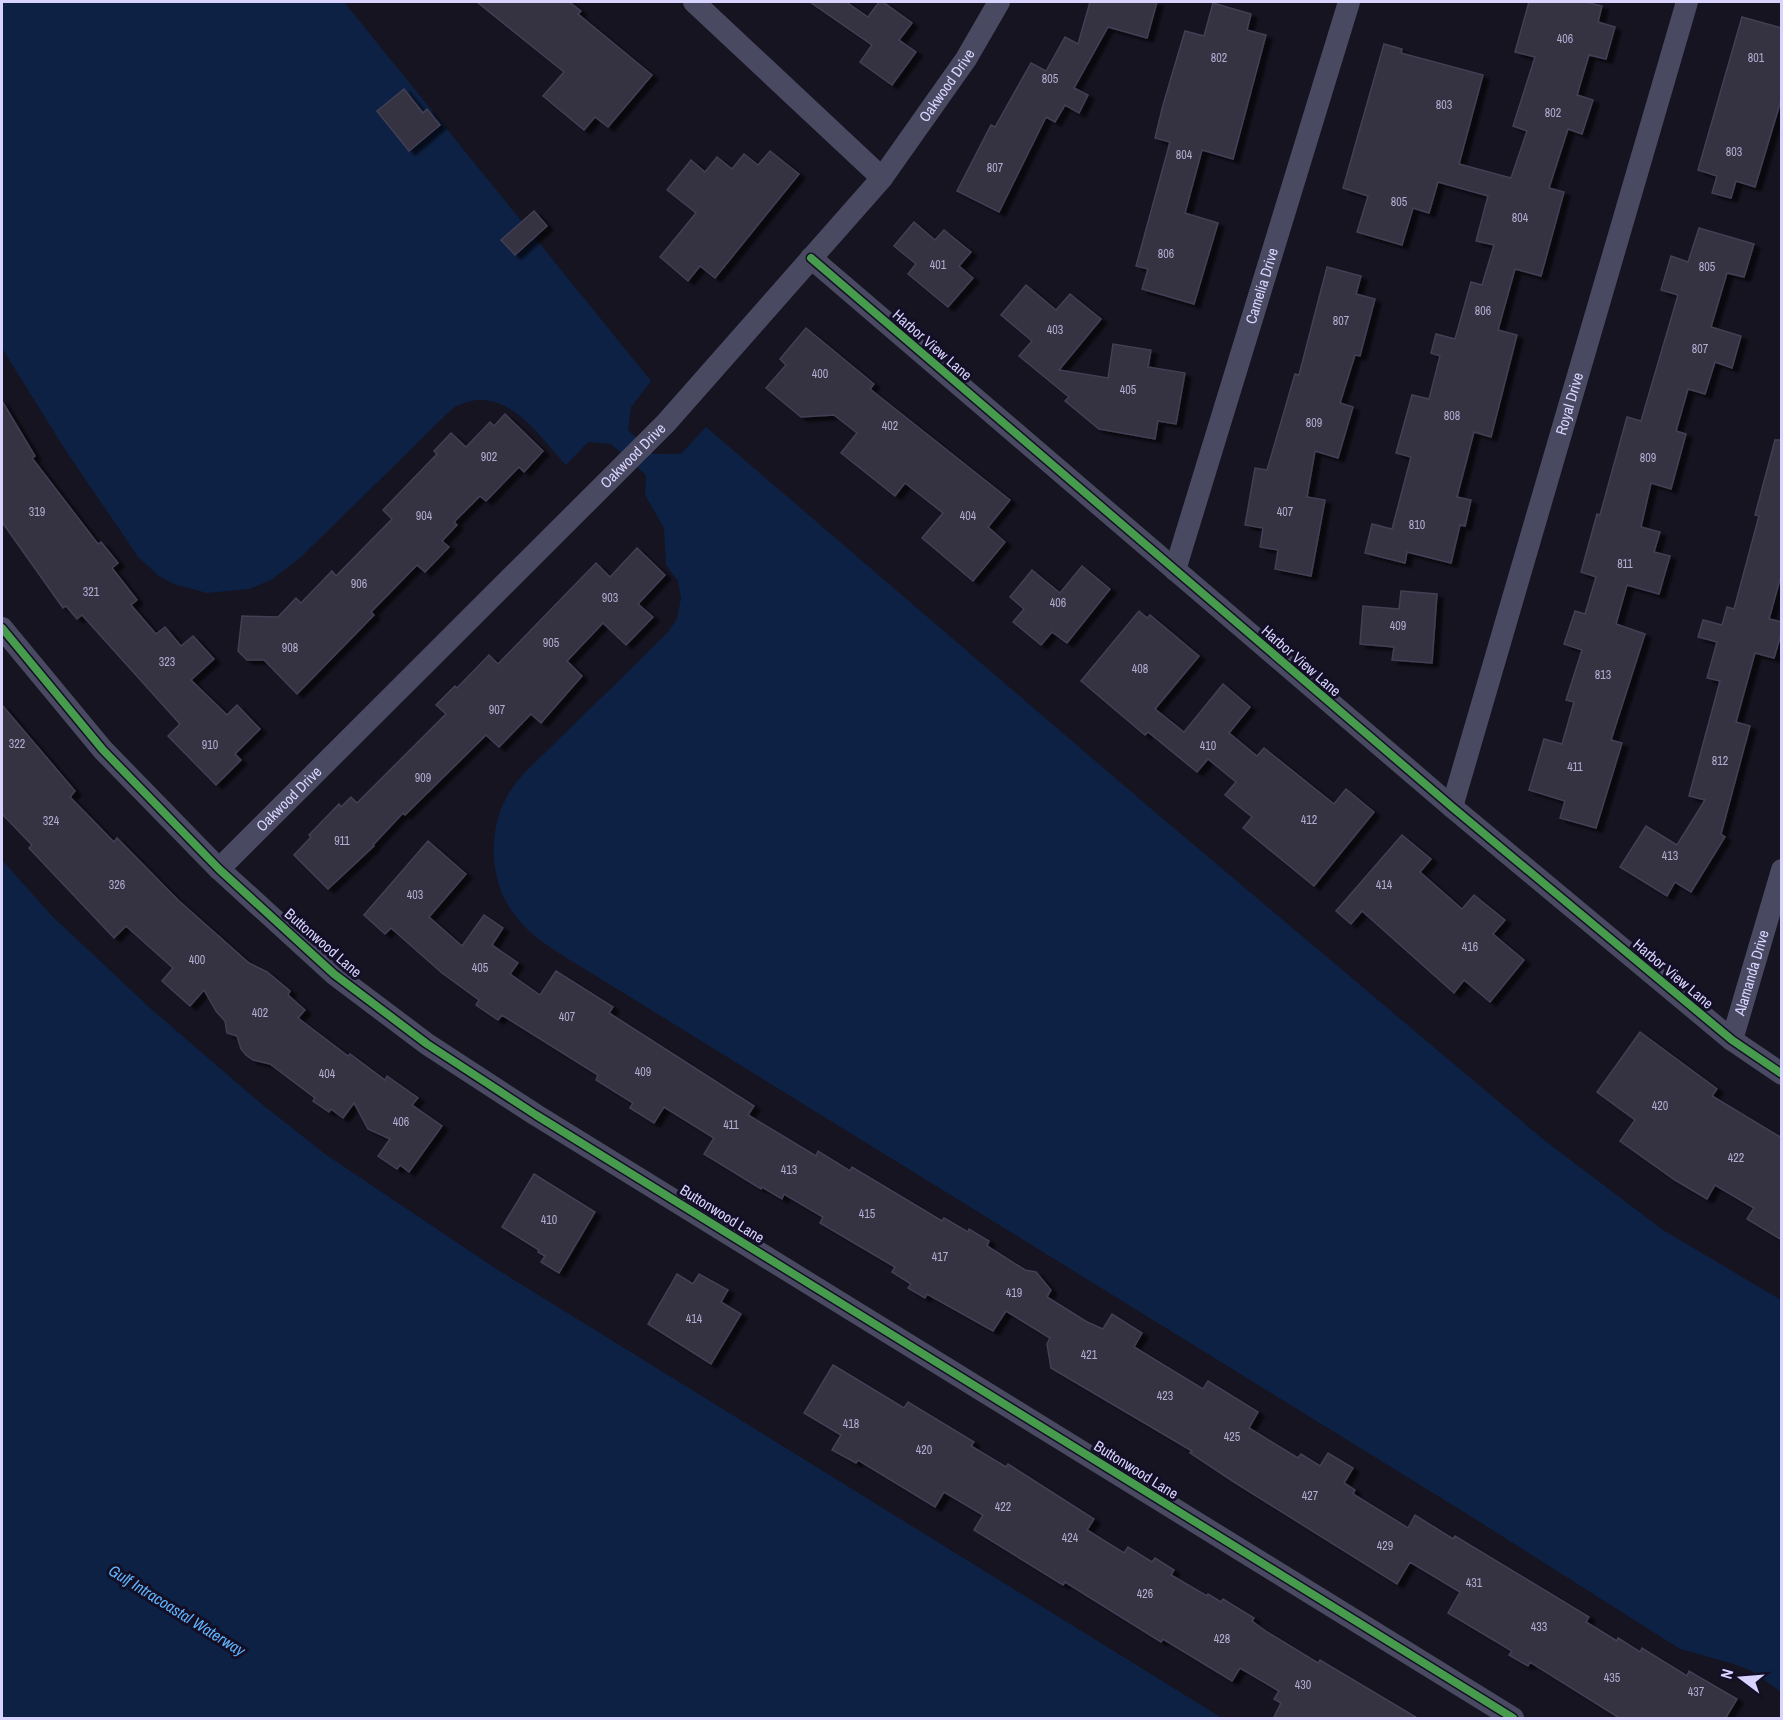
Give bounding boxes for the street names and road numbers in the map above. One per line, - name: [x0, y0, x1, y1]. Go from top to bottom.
- street label: Oakwood Drive: [914, 45, 980, 126]
- street label: Camelia Drive: [1240, 245, 1283, 327]
- street label: Harbor View Lane: [888, 304, 977, 385]
- street label: Royal Drive: [1550, 370, 1588, 437]
- street label: Oakwood Drive: [595, 418, 670, 493]
- street label: Harbor View Lane: [1257, 620, 1346, 701]
- street label: Oakwood Drive: [251, 761, 326, 836]
- street label: Buttonwood Lane: [280, 903, 366, 982]
- street label: Alamanda Drive: [1728, 927, 1774, 1019]
- street label: Harbor View Lane: [1629, 934, 1718, 1014]
- street label: Buttonwood Lane: [676, 1179, 769, 1248]
- street label: Buttonwood Lane: [1090, 1435, 1183, 1504]

